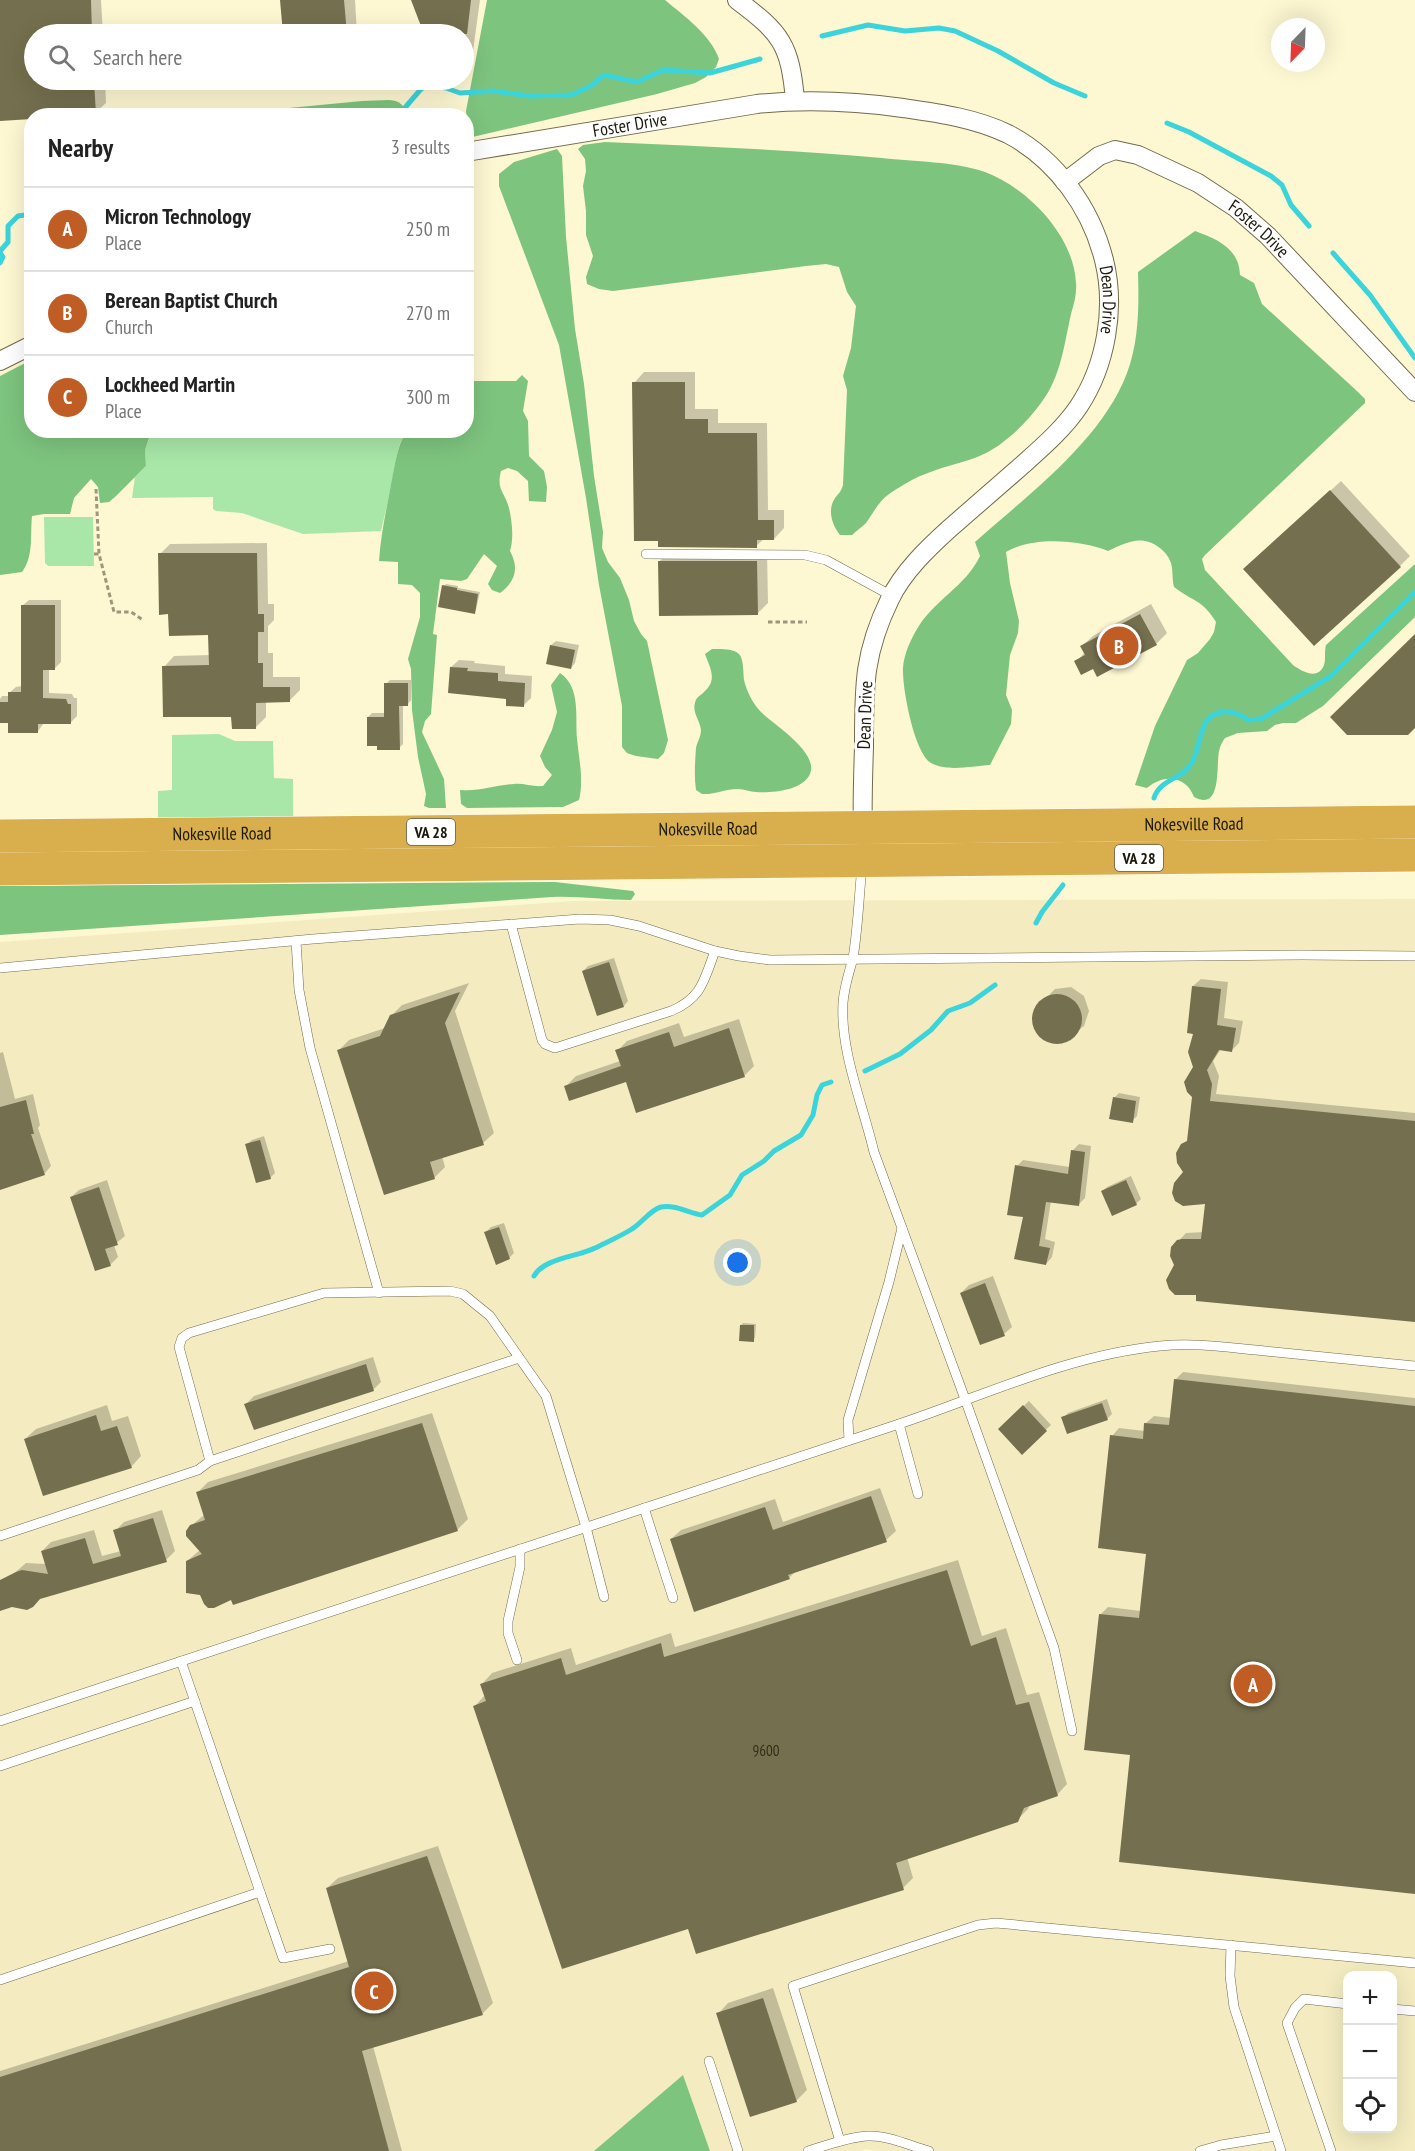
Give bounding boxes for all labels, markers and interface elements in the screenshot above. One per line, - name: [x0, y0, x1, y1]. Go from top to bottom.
- north arrow: [1271, 18, 1325, 72]
- search box: [24, 24, 474, 90]
- icon: search: [45, 41, 78, 74]
- text: Search here: [93, 43, 182, 71]
- street label: Foster Drive: [591, 107, 669, 142]
- text: Nearby: [48, 131, 113, 164]
- text: 3 results: [391, 134, 450, 160]
- street label: Foster Drive: [1224, 194, 1294, 262]
- text: Micron Technology: [105, 202, 251, 230]
- text: A: [62, 216, 73, 242]
- text: 250 m: [406, 216, 450, 242]
- text: Place: [105, 230, 142, 256]
- street label: Dean Drive: [1095, 263, 1121, 336]
- text: Berean Baptist Church: [105, 286, 278, 314]
- text: B: [63, 300, 72, 326]
- text: 270 m: [406, 300, 450, 326]
- text: Church: [105, 314, 153, 340]
- text: Lockheed Martin: [105, 370, 235, 398]
- text: C: [63, 384, 72, 410]
- text: 300 m: [406, 384, 450, 410]
- text: Place: [105, 398, 142, 424]
- pin: B: [1100, 624, 1138, 668]
- street label: Dean Drive: [852, 680, 877, 750]
- street label: Nokesville Road: [1144, 812, 1244, 836]
- street label: Nokesville Road: [658, 817, 758, 840]
- road number: VA 28: [407, 819, 455, 845]
- street label: Nokesville Road: [172, 821, 272, 845]
- road number: VA 28: [1115, 845, 1163, 871]
- your location: [723, 1248, 752, 1277]
- pin: A: [1234, 1662, 1272, 1706]
- house number: 9600: [752, 1741, 780, 1760]
- pin: C: [354, 1968, 394, 2014]
- map controls: [1343, 1971, 1397, 2133]
- button: +: [1343, 1971, 1397, 2025]
- button: −: [1343, 2025, 1397, 2079]
- button: locate: [1343, 2079, 1397, 2133]

